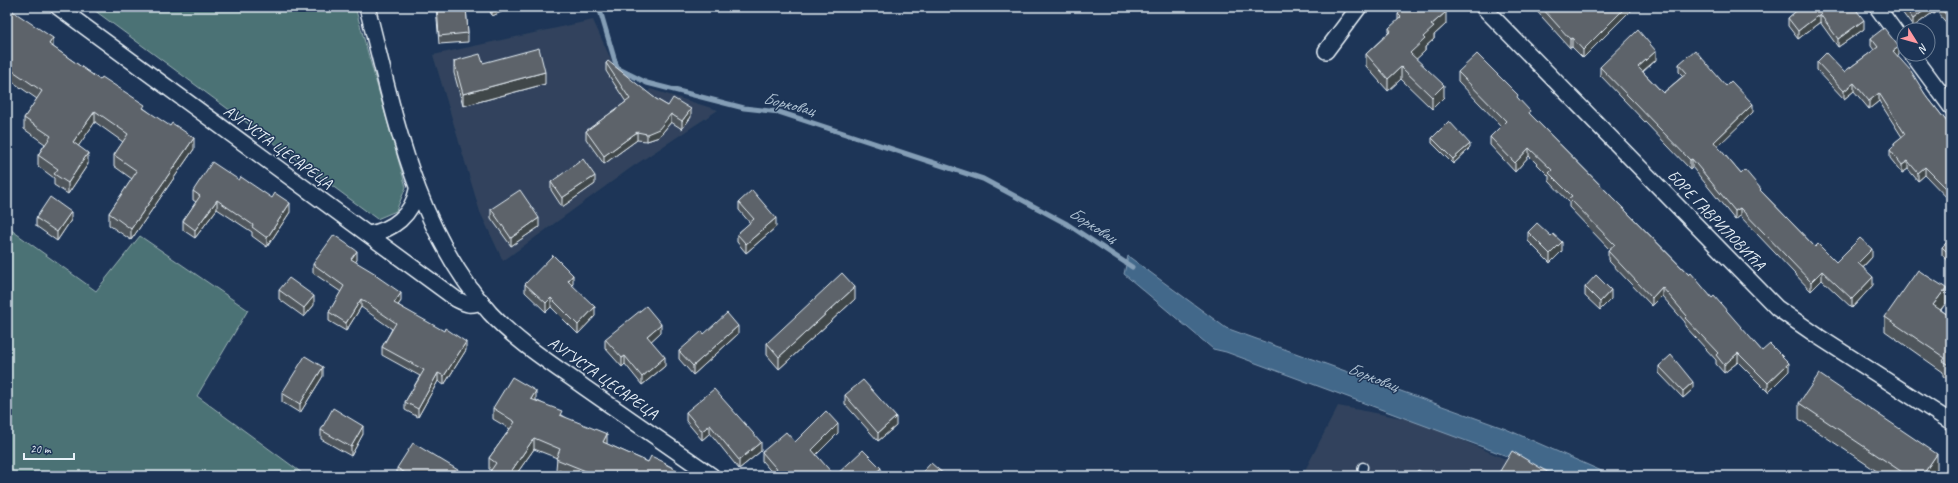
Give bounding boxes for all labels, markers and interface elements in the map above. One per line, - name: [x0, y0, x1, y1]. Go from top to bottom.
- north arrow: [1896, 22, 1936, 62]
- text: N: [1915, 41, 1932, 57]
- water label: Борковац: [761, 87, 819, 121]
- street label: АУГУСТА ЦЕСАРЕЦА: [220, 101, 337, 194]
- street label: БОРЕ ГАВРИЛОВИЋА: [1663, 166, 1770, 275]
- water label: Борковац: [1065, 202, 1122, 249]
- street label: АУГУСТА ЦЕСАРЕЦА: [544, 333, 663, 424]
- water label: Борковац: [1345, 358, 1403, 397]
- scale bar: [24, 435, 74, 461]
- text: 20 m: [30, 441, 52, 457]

